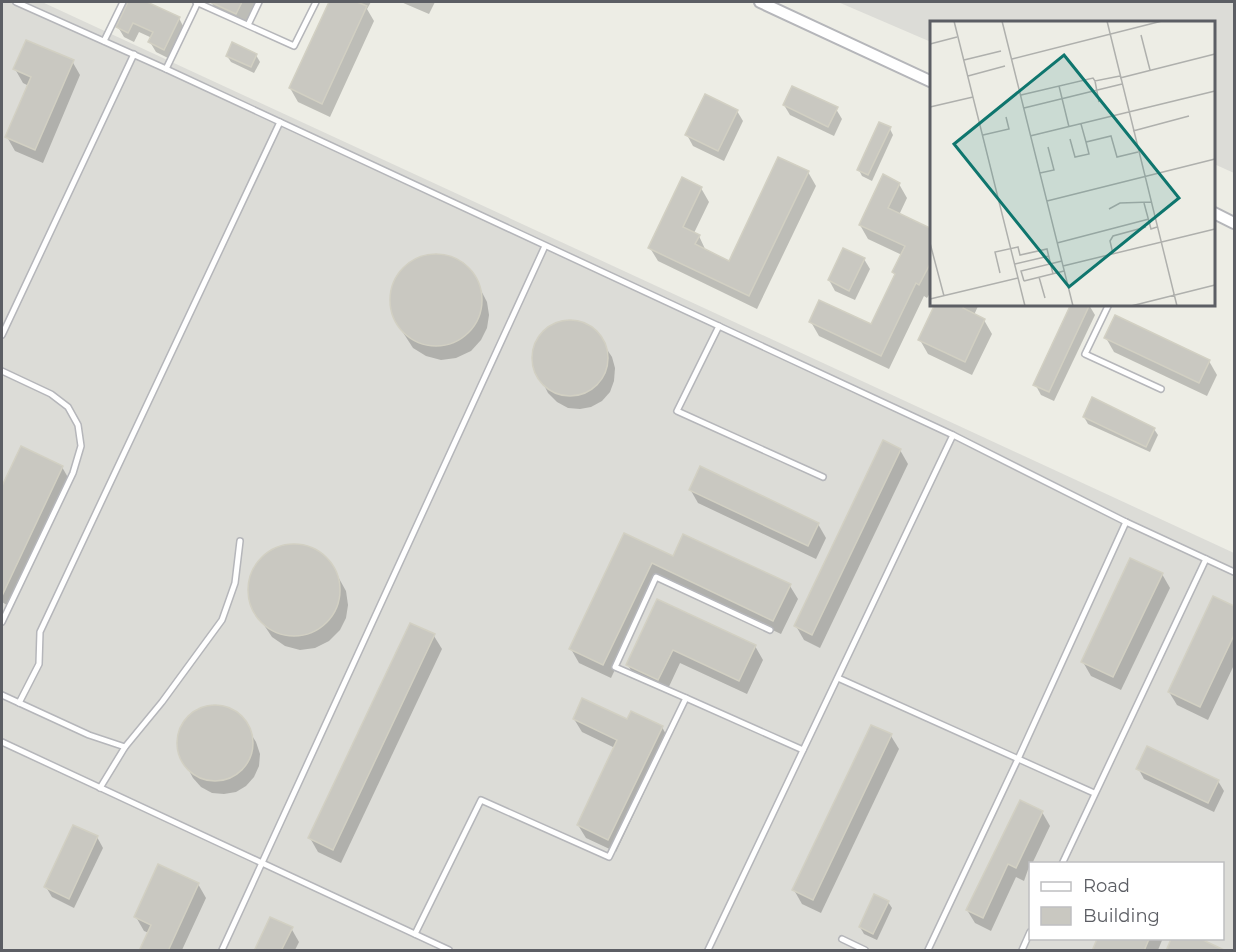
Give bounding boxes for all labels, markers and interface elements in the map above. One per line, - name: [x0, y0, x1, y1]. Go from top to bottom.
- inset map: [930, 21, 1215, 306]
- legend: [1029, 862, 1224, 940]
- text: Road: [1083, 875, 1130, 897]
- text: Building: [1083, 905, 1160, 927]

